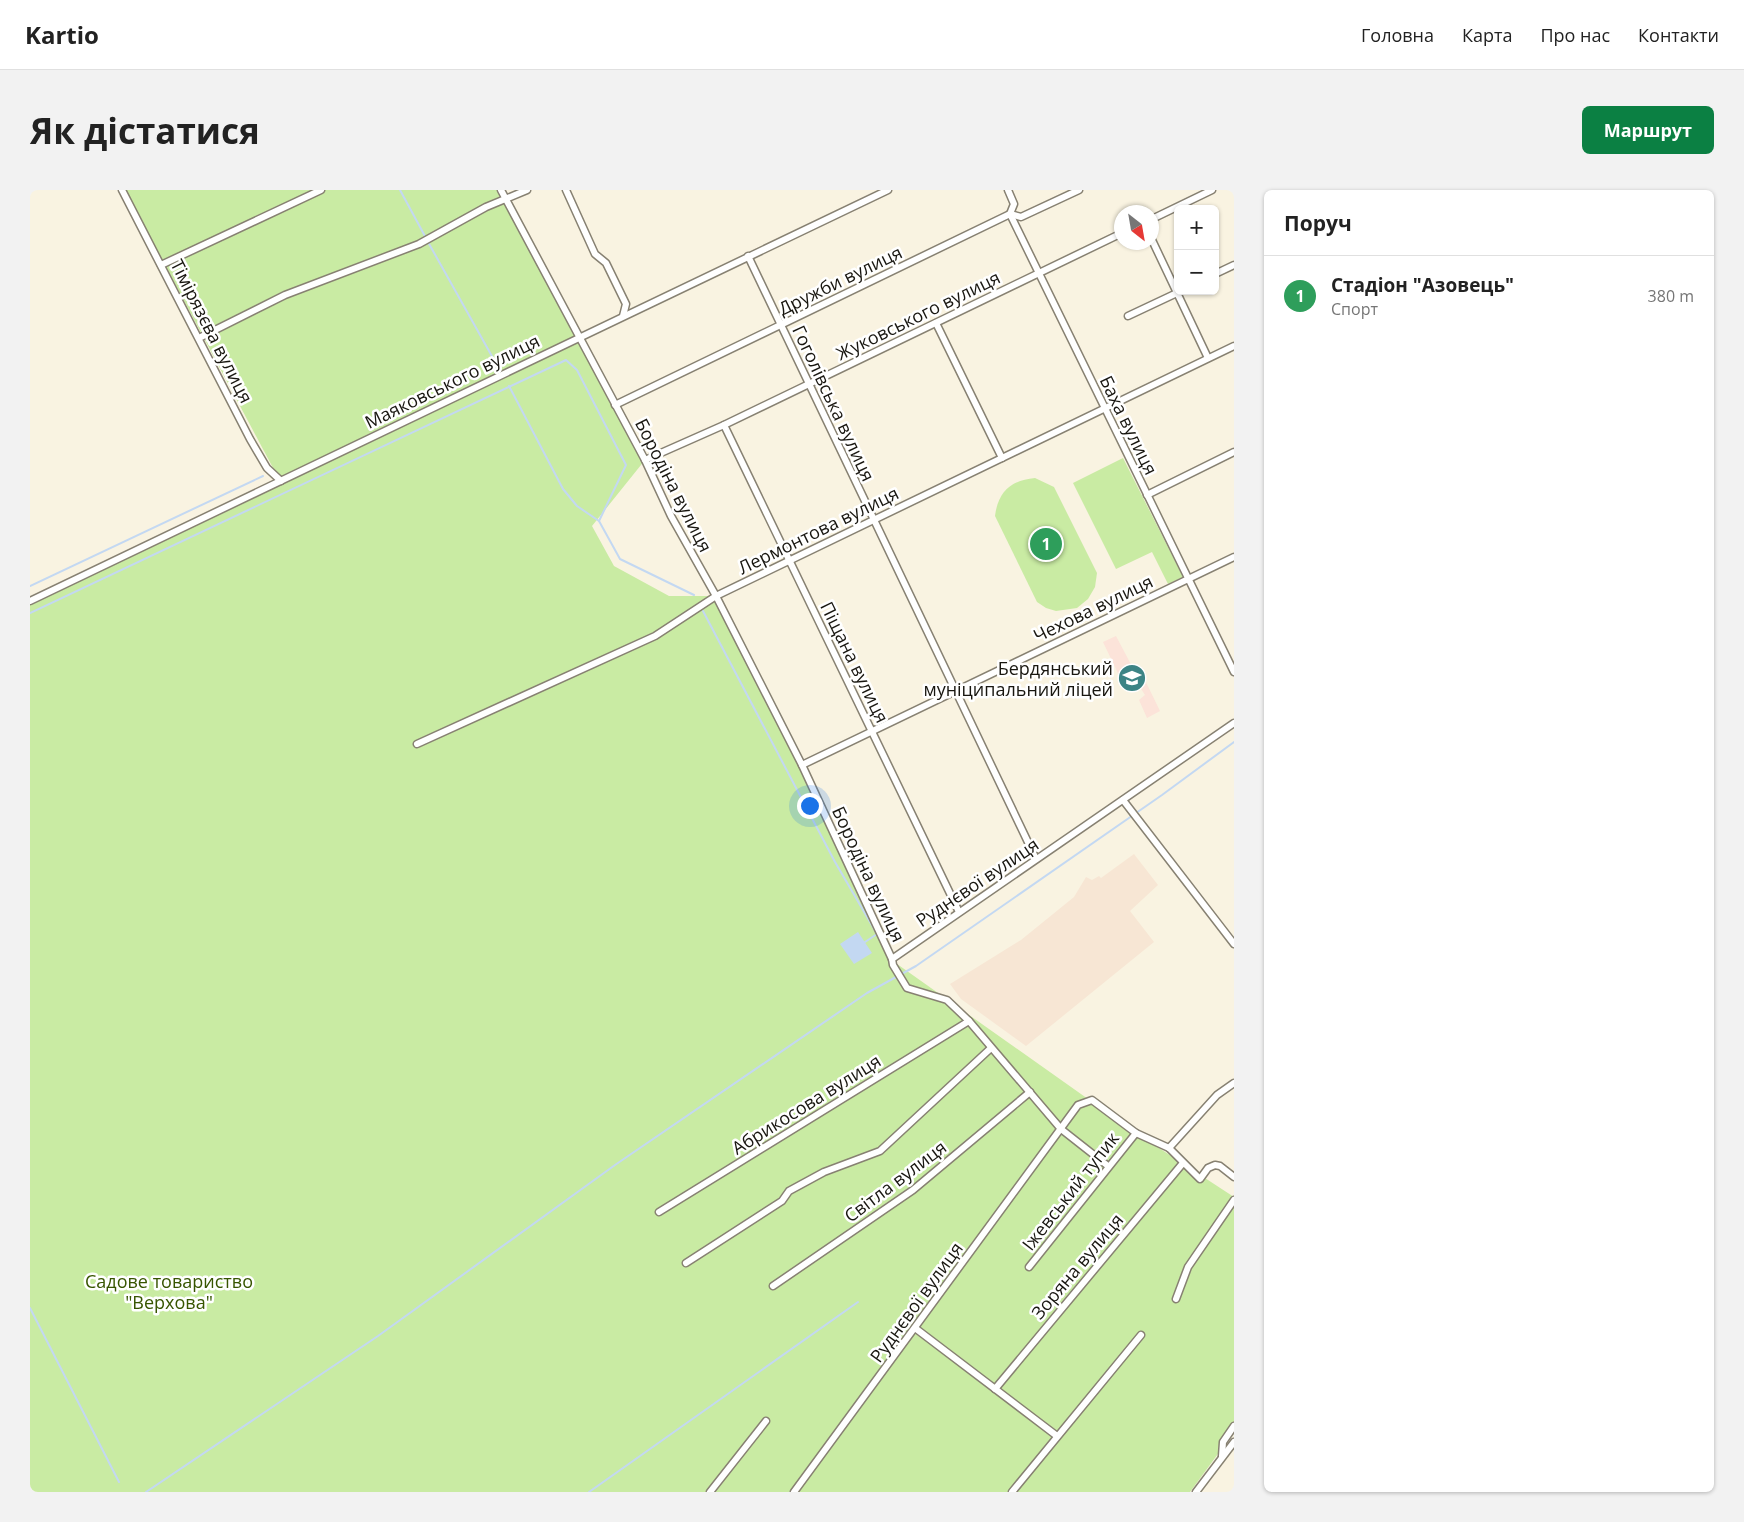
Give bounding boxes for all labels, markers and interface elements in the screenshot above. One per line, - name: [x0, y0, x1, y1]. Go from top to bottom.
- text: Kartio: [25, 18, 99, 51]
- text: Головна: [1361, 23, 1434, 47]
- text: Карта: [1462, 23, 1512, 47]
- text: Про нас: [1540, 23, 1610, 47]
- text: Контакти: [1638, 23, 1719, 47]
- button: Маршрут: [1582, 106, 1714, 154]
- text: Як дістатися: [30, 107, 260, 154]
- north arrow: [1114, 205, 1159, 250]
- map controls: [1174, 205, 1219, 295]
- button: +: [1174, 205, 1219, 250]
- text: Поруч: [1284, 209, 1352, 237]
- street label: Дружби вулиця: [774, 240, 906, 320]
- button: −: [1174, 250, 1219, 295]
- street label: Тімірязєва вулиця: [165, 255, 259, 407]
- street label: Жуковського вулиця: [832, 265, 1004, 365]
- text: Стадіон "Азовець": [1331, 272, 1514, 298]
- text: 1: [1295, 285, 1305, 307]
- text: 380 m: [1648, 285, 1694, 307]
- text: Спорт: [1331, 298, 1378, 320]
- street label: Гоголівська вулиця: [787, 321, 881, 485]
- street label: Маяковського вулиця: [361, 328, 543, 434]
- street label: Баха вулиця: [1095, 371, 1163, 479]
- street label: Бородіна вулиця: [630, 414, 718, 556]
- street label: Лермонтова вулиця: [734, 481, 902, 579]
- pin: 1: [1030, 525, 1062, 563]
- street label: Чехова вулиця: [1029, 569, 1157, 647]
- street label: Піщана вулиця: [815, 597, 895, 727]
- place label: Бердянський муніципальний ліцей: [923, 656, 1113, 701]
- school or university icon: Бердянський муніципальний ліцей: [1117, 663, 1147, 693]
- your location: [797, 793, 823, 819]
- street label: Бородіна вулиця: [827, 802, 911, 946]
- street label: Руднєвої вулиця: [911, 832, 1043, 932]
- street label: Абрикосова вулиця: [727, 1048, 885, 1160]
- street label: Іжевський тупик: [1016, 1126, 1124, 1255]
- street label: Світла вулиця: [839, 1135, 951, 1227]
- street label: Зоряна вулиця: [1026, 1208, 1128, 1324]
- street label: Руднєвої вулиця: [864, 1237, 968, 1367]
- park label: Садове товариство "Верхова": [85, 1269, 253, 1314]

